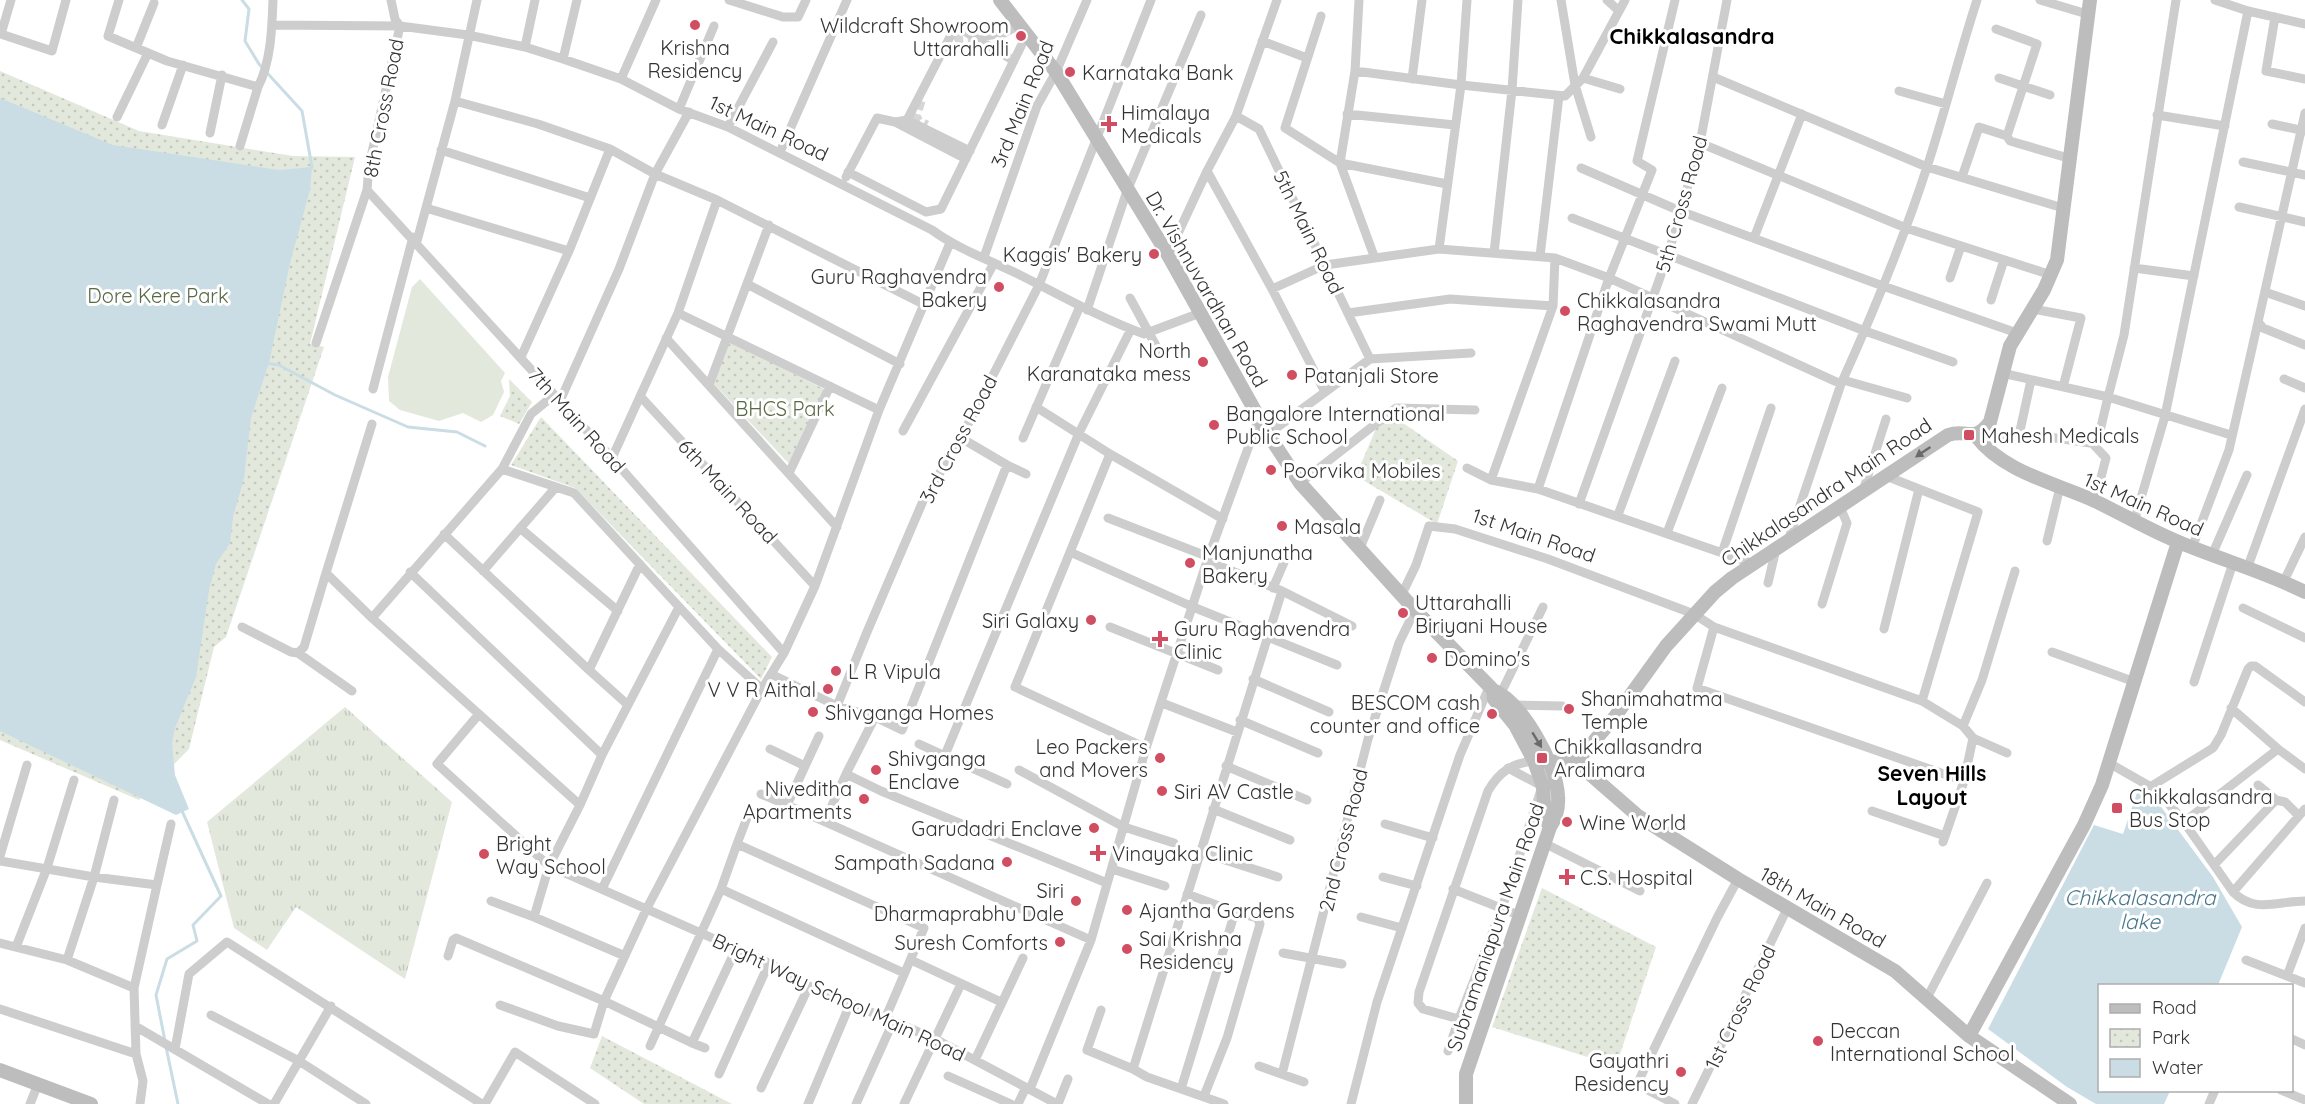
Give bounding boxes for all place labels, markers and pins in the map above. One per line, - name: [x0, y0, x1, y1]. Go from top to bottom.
- place label: Wildcraft Showroom Uttarahalli: [820, 13, 1009, 61]
- marker: Krishna Residency: [688, 18, 702, 32]
- marker: Wildcraft Showroom Uttarahalli: [1014, 29, 1028, 43]
- place label: Krishna Residency: [648, 35, 742, 83]
- place label: Karnataka Bank: [1082, 60, 1234, 85]
- marker: Karnataka Bank: [1063, 65, 1077, 79]
- place label: Himalaya Medicals: [1121, 100, 1210, 148]
- marker: Himalaya Medicals: [1102, 117, 1116, 131]
- place label: Kaggis' Bakery: [1003, 242, 1142, 267]
- marker: Kaggis' Bakery: [1147, 247, 1161, 261]
- place label: Guru Raghavendra Bakery: [811, 264, 987, 312]
- marker: Guru Raghavendra Bakery: [992, 280, 1006, 294]
- place label: Chikkalasandra Raghavendra Swami Mutt: [1577, 288, 1817, 336]
- marker: Chikkalasandra Raghavendra Swami Mutt: [1558, 304, 1572, 318]
- place label: North Karanataka mess: [1027, 338, 1191, 386]
- marker: North Karanataka mess: [1196, 355, 1210, 369]
- place label: Patanjali Store: [1304, 363, 1439, 388]
- marker: Patanjali Store: [1285, 368, 1299, 382]
- place label: Bangalore International Public School: [1226, 401, 1445, 449]
- marker: Bangalore International Public School: [1207, 418, 1221, 432]
- place label: Mahesh Medicals: [1981, 423, 2139, 448]
- marker: Mahesh Medicals: [1962, 428, 1976, 442]
- place label: Poorvika Mobiles: [1283, 458, 1441, 483]
- marker: Poorvika Mobiles: [1264, 463, 1278, 477]
- place label: Masala: [1294, 514, 1361, 539]
- marker: Masala: [1275, 519, 1289, 533]
- place label: Manjunatha Bakery: [1202, 540, 1313, 588]
- marker: Manjunatha Bakery: [1183, 556, 1197, 570]
- place label: Uttarahalli Biriyani House: [1415, 590, 1548, 638]
- marker: Uttarahalli Biriyani House: [1396, 606, 1410, 620]
- place label: Siri Galaxy: [982, 608, 1079, 633]
- marker: Siri Galaxy: [1084, 613, 1098, 627]
- place label: Guru Raghavendra Clinic: [1174, 616, 1350, 664]
- marker: Guru Raghavendra Clinic: [1151, 630, 1169, 648]
- place label: Domino's: [1444, 646, 1530, 671]
- marker: Domino's: [1425, 651, 1439, 665]
- place label: L R Vipula: [848, 659, 941, 684]
- marker: L R Vipula: [829, 664, 843, 678]
- place label: V V R Aithal: [708, 677, 816, 702]
- marker: V V R Aithal: [821, 682, 835, 696]
- place label: Shanimahatma Temple: [1581, 686, 1723, 734]
- place label: BESCOM cash counter and office: [1310, 690, 1480, 738]
- place label: Shivganga Homes: [825, 700, 994, 725]
- marker: Shanimahatma Temple: [1562, 702, 1576, 716]
- marker: Shivganga Homes: [806, 705, 820, 719]
- marker: BESCOM cash counter and office: [1485, 707, 1499, 721]
- place label: Leo Packers and Movers: [1036, 734, 1148, 782]
- place label: Chikkallasandra Aralimara: [1554, 734, 1702, 782]
- place label: Shivganga Enclave: [888, 746, 986, 794]
- marker: Leo Packers and Movers: [1153, 751, 1167, 765]
- marker: Chikkallasandra Aralimara: [1535, 751, 1549, 765]
- marker: Shivganga Enclave: [869, 763, 883, 777]
- place label: Niveditha Apartments: [743, 776, 852, 824]
- place label: Siri AV Castle: [1174, 779, 1294, 804]
- marker: Siri AV Castle: [1155, 784, 1169, 798]
- place label: Chikkalasandra Bus Stop: [2129, 784, 2273, 832]
- marker: Niveditha Apartments: [857, 792, 871, 806]
- marker: Chikkalasandra Bus Stop: [2110, 801, 2124, 815]
- place label: Wine World: [1579, 810, 1686, 835]
- marker: Wine World: [1560, 815, 1574, 829]
- place label: Garudadri Enclave: [911, 816, 1082, 841]
- marker: Garudadri Enclave: [1087, 821, 1101, 835]
- place label: Bright Way School: [496, 831, 606, 879]
- place label: Vinayaka Clinic: [1112, 841, 1253, 866]
- marker: Vinayaka Clinic: [1089, 844, 1107, 862]
- marker: Bright Way School: [477, 847, 491, 861]
- place label: Sampath Sadana: [834, 850, 995, 875]
- marker: Sampath Sadana: [1000, 855, 1014, 869]
- place label: C.S. Hospital: [1580, 865, 1693, 890]
- marker: C.S. Hospital: [1558, 868, 1576, 886]
- place label: Siri Dharmaprabhu Dale: [874, 878, 1064, 926]
- marker: Siri Dharmaprabhu Dale: [1069, 894, 1083, 908]
- place label: Ajantha Gardens: [1139, 898, 1295, 923]
- marker: Ajantha Gardens: [1120, 903, 1134, 917]
- place label: Sai Krishna Residency: [1139, 926, 1242, 974]
- place label: Suresh Comforts: [894, 930, 1048, 955]
- marker: Suresh Comforts: [1053, 935, 1067, 949]
- marker: Sai Krishna Residency: [1120, 942, 1134, 956]
- place label: Deccan International School: [1830, 1018, 2015, 1066]
- marker: Deccan International School: [1811, 1034, 1825, 1048]
- place label: Gayathri Residency: [1574, 1048, 1669, 1096]
- marker: Gayathri Residency: [1674, 1065, 1688, 1079]

